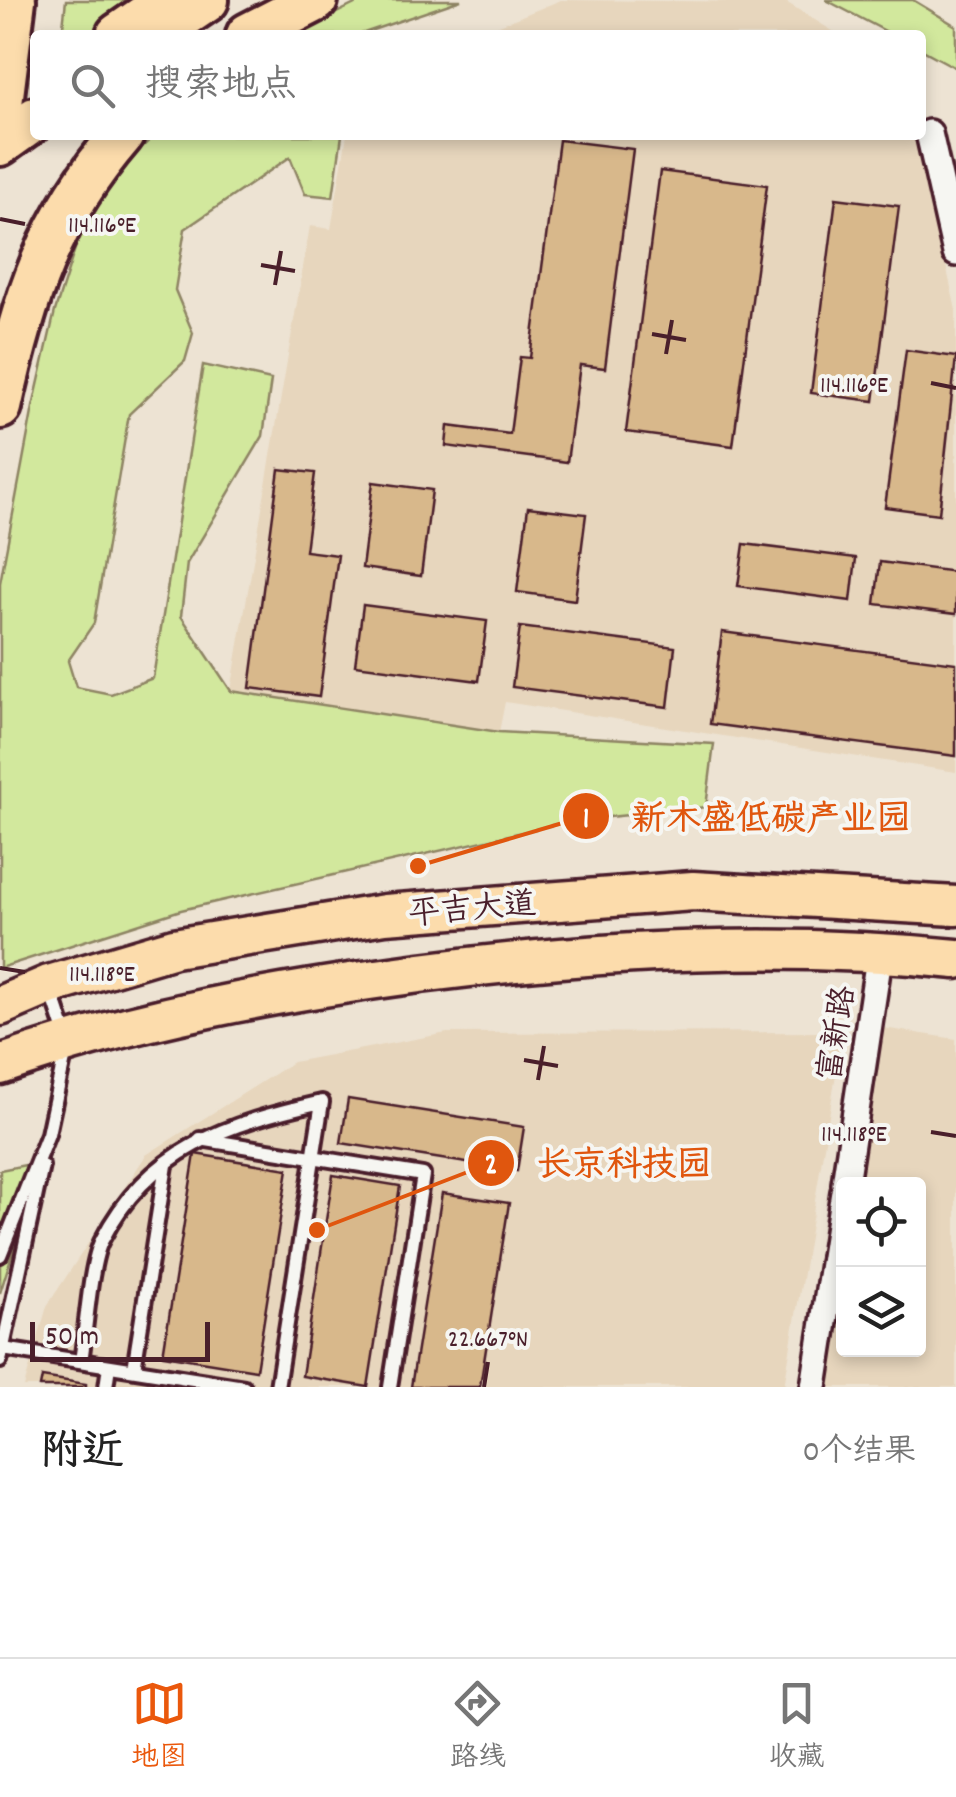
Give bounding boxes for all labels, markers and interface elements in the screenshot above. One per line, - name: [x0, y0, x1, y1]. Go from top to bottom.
- search box: [30, 30, 926, 140]
- icon: search: [65, 58, 120, 113]
- text: 搜索地点: [145, 60, 297, 115]
- text: 114.116°E: [68, 209, 137, 245]
- text: 114.116°E: [820, 369, 889, 405]
- callout: 新木盛低碳产业园: [561, 784, 931, 849]
- text: 新木盛低碳产业园: [631, 797, 911, 847]
- text: 1: [583, 800, 589, 843]
- street label: 平吉大道: [407, 883, 538, 940]
- text: 114.118°E: [69, 958, 136, 994]
- street label: 富新路: [810, 983, 870, 1085]
- text: 114.118°E: [821, 1118, 888, 1154]
- callout: 长京科技园: [466, 1130, 731, 1195]
- text: 长京科技园: [536, 1143, 712, 1193]
- text: 2: [484, 1146, 498, 1189]
- map controls: [836, 1177, 926, 1357]
- button: locate: [836, 1177, 926, 1267]
- button: layers: [836, 1267, 926, 1357]
- scale bar: [30, 1317, 210, 1362]
- text: 50 m: [45, 1319, 99, 1359]
- text: 22.667°N: [448, 1323, 528, 1359]
- text: 附近: [40, 1425, 124, 1485]
- text: 0个结果: [803, 1431, 916, 1477]
- tab: 地图: [131, 1676, 187, 1780]
- tab: 路线: [450, 1676, 506, 1780]
- tab: 收藏: [769, 1676, 825, 1780]

